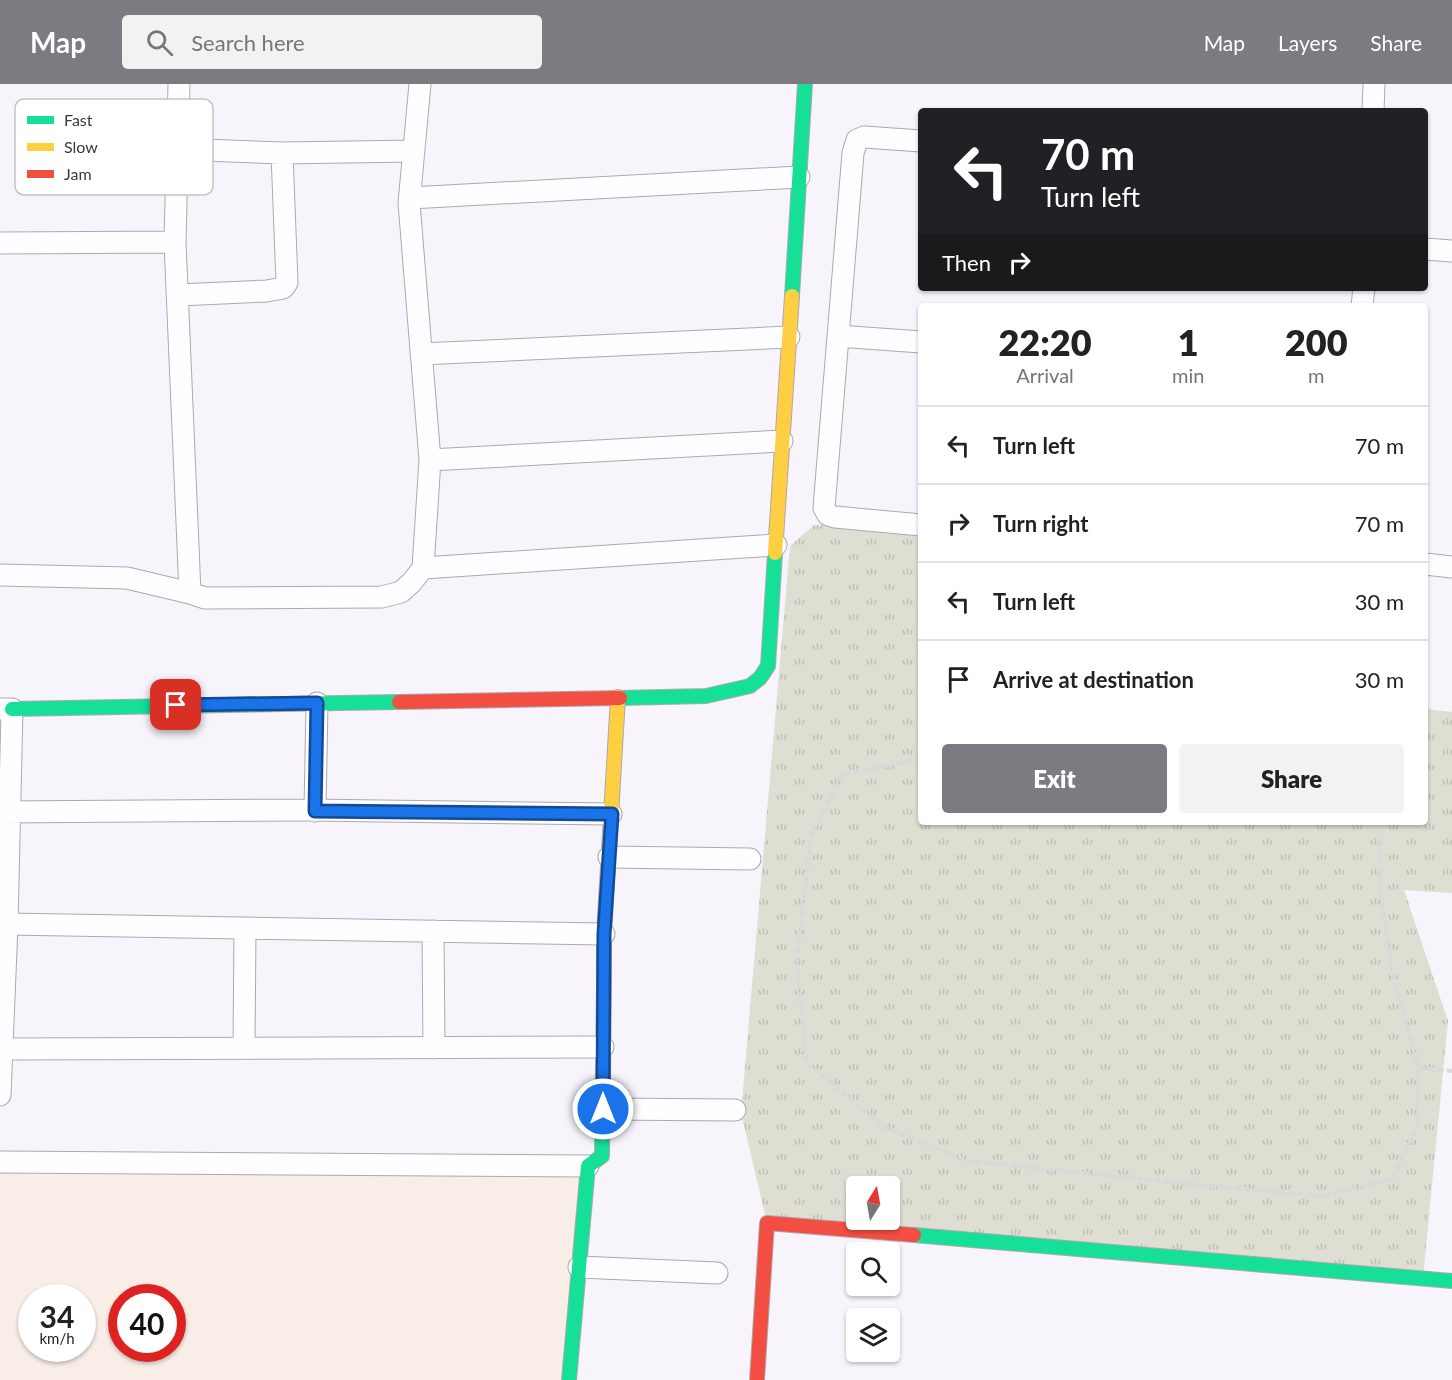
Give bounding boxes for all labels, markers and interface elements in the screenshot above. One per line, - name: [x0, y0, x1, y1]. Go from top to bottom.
- search box: [122, 15, 542, 69]
- text: Map: [30, 25, 86, 59]
- icon: search: [143, 26, 176, 59]
- text: Search here: [191, 29, 305, 56]
- text: Map: [1204, 30, 1245, 55]
- text: Layers: [1278, 30, 1337, 55]
- text: Share: [1370, 30, 1422, 55]
- legend: [15, 99, 213, 195]
- text: Fast: [64, 110, 93, 129]
- text: 70 m: [1041, 129, 1135, 179]
- icon: left: [942, 132, 1020, 210]
- text: Slow: [64, 137, 98, 156]
- text: Jam: [64, 164, 92, 183]
- text: Turn left: [1041, 180, 1140, 213]
- icon: right: [1003, 246, 1036, 279]
- text: Then: [942, 249, 991, 276]
- text: 22:20: [998, 320, 1092, 364]
- text: 1: [1178, 320, 1199, 364]
- text: 200: [1285, 320, 1348, 364]
- text: Arrival: [1016, 363, 1074, 387]
- text: min: [1172, 363, 1204, 387]
- text: m: [1308, 363, 1324, 387]
- icon: left: [942, 429, 975, 462]
- text: Turn left: [993, 432, 1075, 459]
- text: 70 m: [1355, 432, 1404, 459]
- icon: right: [942, 507, 975, 540]
- text: Turn right: [993, 510, 1088, 537]
- text: 70 m: [1355, 510, 1404, 537]
- icon: left: [942, 585, 975, 618]
- text: Turn left: [993, 588, 1075, 615]
- text: 30 m: [1355, 588, 1404, 615]
- icon: arrive: [942, 663, 975, 696]
- text: Arrive at destination: [993, 666, 1194, 693]
- text: 30 m: [1355, 666, 1404, 693]
- pin: [150, 679, 201, 730]
- icon: arrive: [159, 688, 192, 721]
- button: Exit: [942, 744, 1167, 813]
- button: Share: [1179, 744, 1404, 813]
- position arrow: [571, 1077, 635, 1141]
- north arrow: [846, 1176, 900, 1230]
- map controls: [846, 1176, 900, 1362]
- button: search: [846, 1242, 900, 1296]
- speed limit sign: 40: [108, 1284, 186, 1362]
- text: 34: [40, 1298, 74, 1334]
- button: layers: [846, 1308, 900, 1362]
- text: km/h: [39, 1329, 75, 1347]

